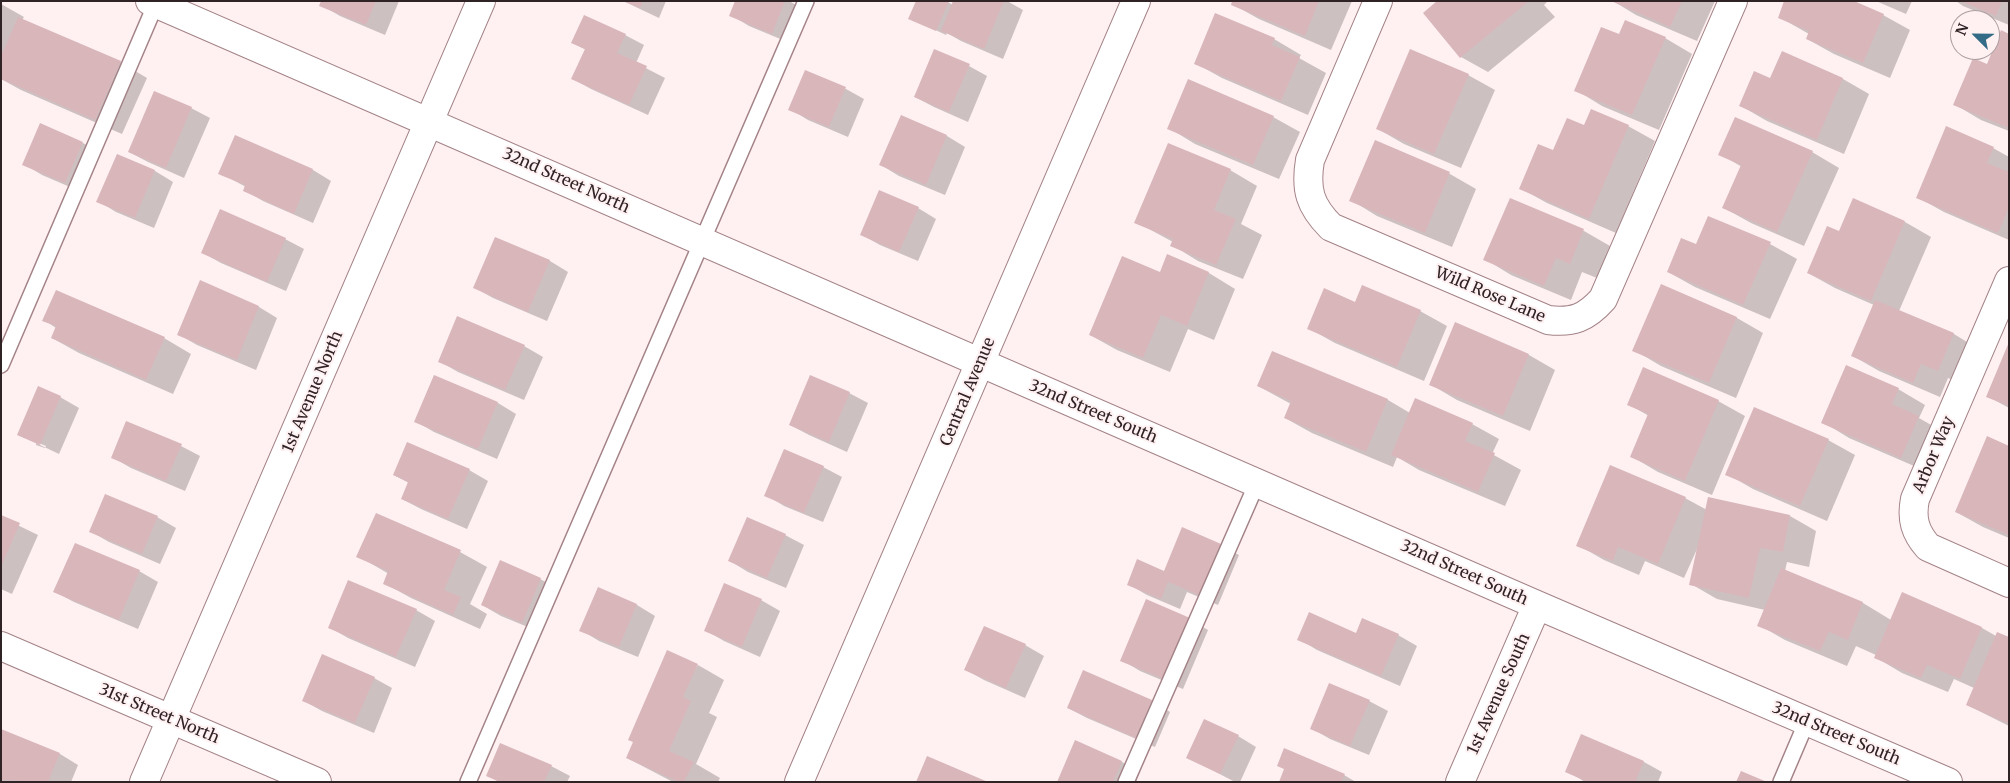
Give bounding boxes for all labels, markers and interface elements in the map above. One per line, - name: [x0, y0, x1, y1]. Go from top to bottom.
- north arrow: [1950, 10, 2000, 60]
- text: N: [1952, 21, 1973, 38]
- street label: 32nd Street North: [499, 144, 633, 218]
- street label: Wild Rose Lane: [1432, 263, 1548, 327]
- street label: 1st Avenue North: [279, 328, 347, 456]
- street label: Central Avenue: [937, 335, 999, 449]
- street label: 32nd Street South: [1026, 376, 1160, 448]
- street label: Arbor Way: [1909, 414, 1959, 496]
- street label: 32nd Street South: [1397, 536, 1531, 610]
- street label: 1st Avenue South: [1464, 630, 1534, 758]
- street label: 31st Street North: [96, 680, 222, 748]
- street label: 32nd Street South: [1769, 698, 1903, 770]

